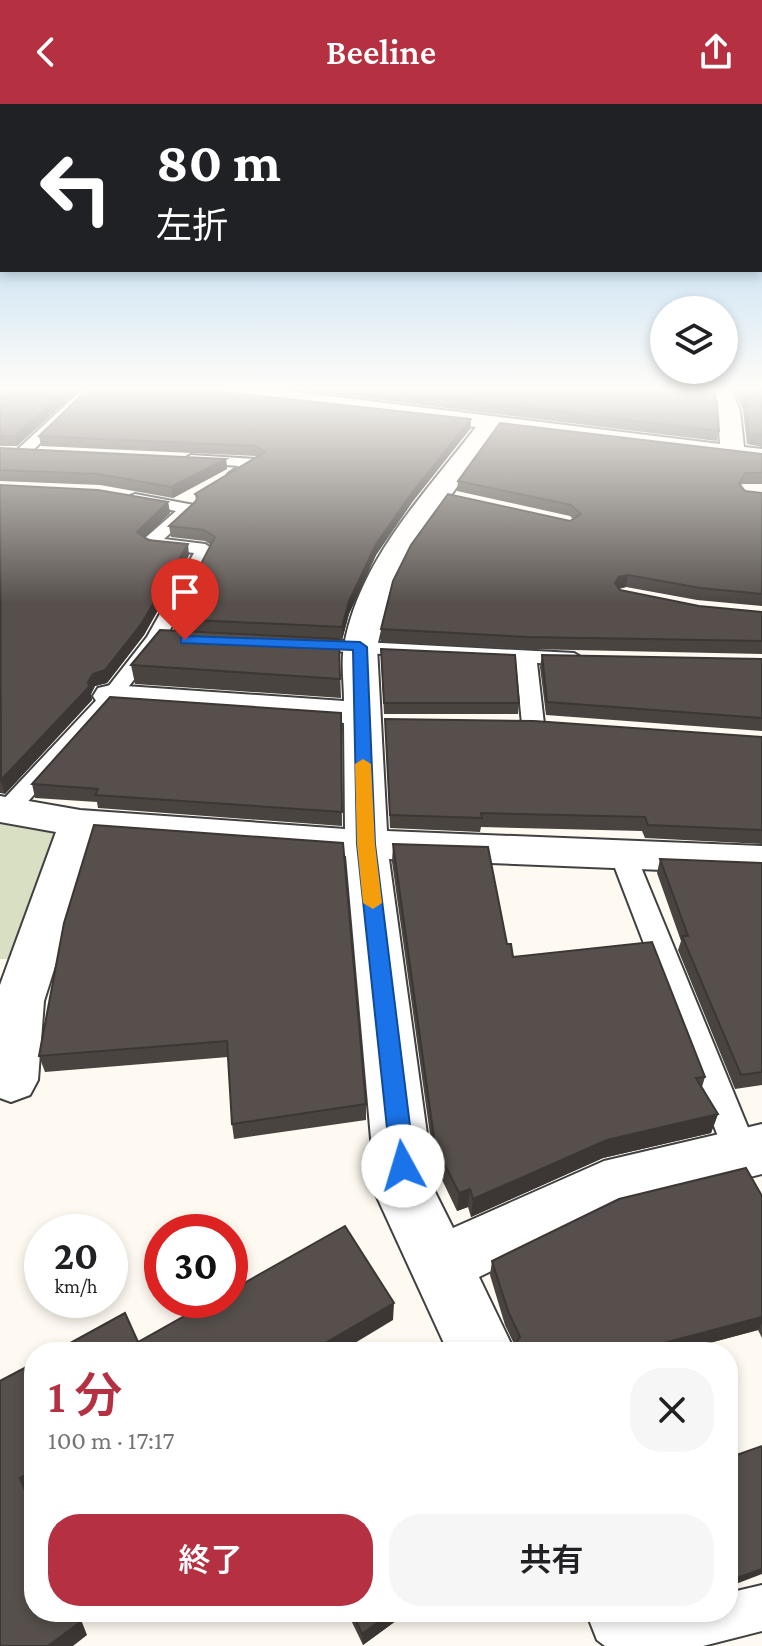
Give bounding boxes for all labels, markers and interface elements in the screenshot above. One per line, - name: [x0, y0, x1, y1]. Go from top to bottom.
- icon: back: [24, 30, 68, 74]
- icon: share: [694, 30, 738, 74]
- text: Beeline: [326, 32, 436, 72]
- text: 80 m: [156, 131, 281, 193]
- icon: left: [24, 136, 128, 240]
- text: 左折: [156, 206, 228, 246]
- map controls: [650, 296, 738, 384]
- button: layers: [650, 296, 738, 384]
- pin: [151, 558, 219, 640]
- icon: arrive: [163, 570, 207, 614]
- position arrow: [361, 1124, 445, 1208]
- speed limit sign: 30: [144, 1214, 248, 1318]
- text: 20: [54, 1233, 98, 1278]
- text: km/h: [54, 1275, 98, 1297]
- button: close: [630, 1368, 714, 1452]
- text: 1 分: [48, 1369, 122, 1422]
- text: 100 m · 17:17: [48, 1426, 175, 1455]
- button: 終了: [48, 1514, 373, 1606]
- button: 共有: [389, 1514, 714, 1606]

